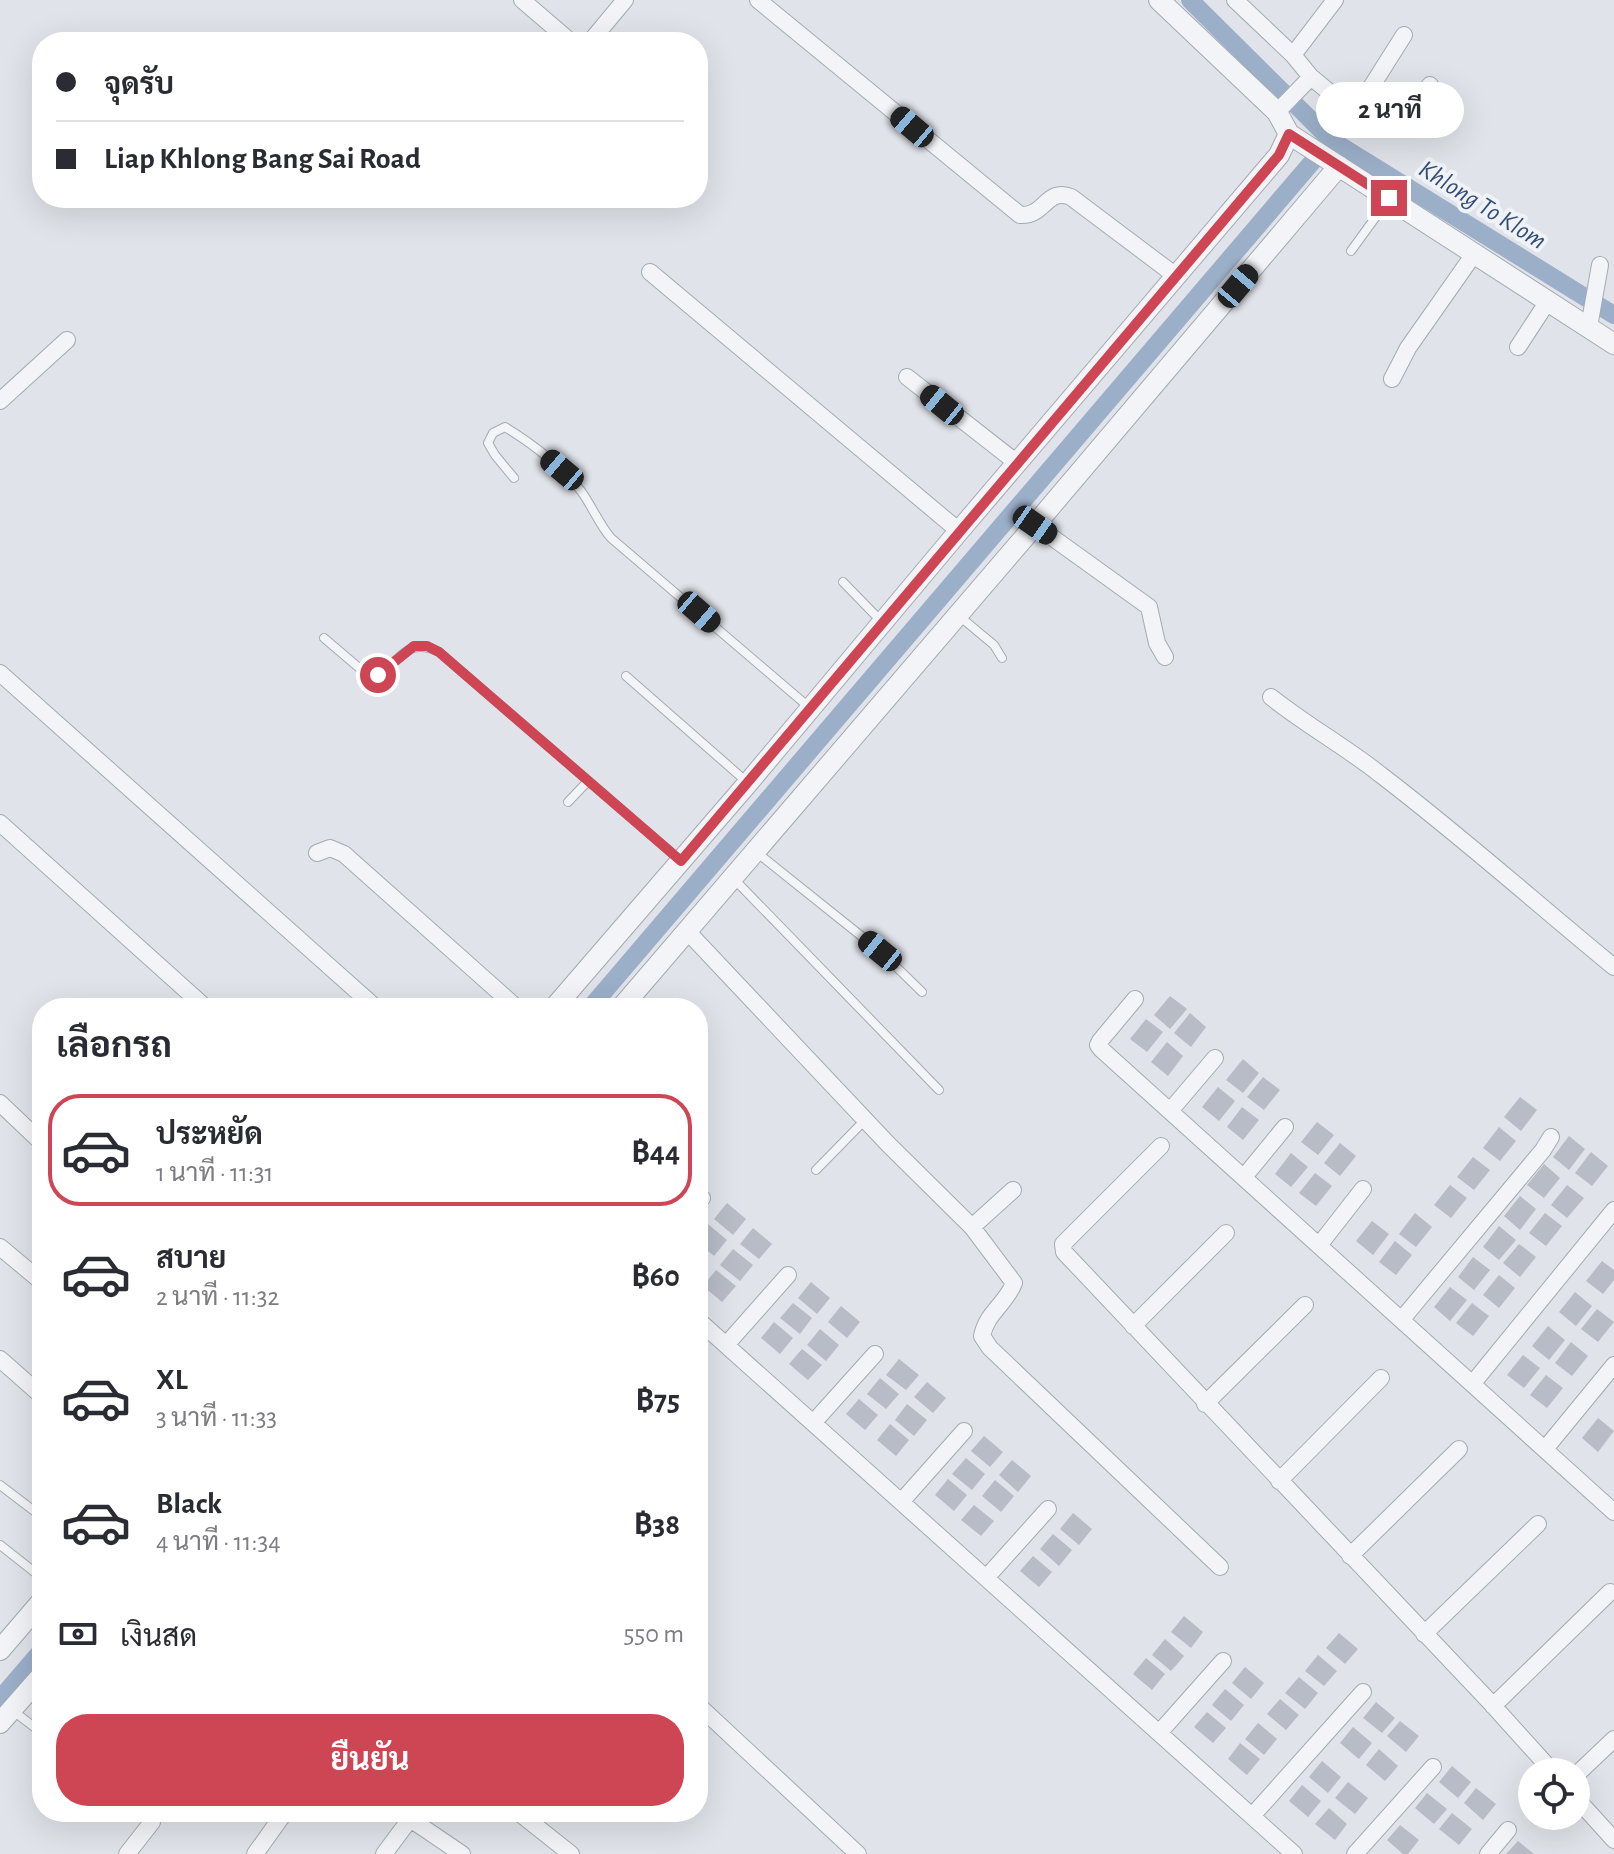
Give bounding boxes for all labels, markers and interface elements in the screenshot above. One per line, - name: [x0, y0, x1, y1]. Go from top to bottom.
- text: จุดรับ: [104, 70, 174, 100]
- callout: 2 นาที: [1315, 82, 1463, 138]
- text: 2 นาที: [1358, 97, 1422, 123]
- car: [886, 102, 938, 152]
- text: Liap Khlong Bang Sai Road: [104, 144, 421, 174]
- water label: Khlong To Klom: [1414, 156, 1551, 254]
- route end: [1371, 180, 1407, 216]
- car: [1213, 260, 1263, 312]
- car: [916, 381, 968, 429]
- car: [536, 445, 588, 495]
- car: [1008, 501, 1062, 549]
- car: [673, 587, 725, 637]
- route start: [360, 657, 396, 693]
- car: [854, 927, 906, 975]
- text: เลือกรถ: [56, 1028, 172, 1064]
- icon: car: [60, 1114, 132, 1186]
- text: ประหยัด: [156, 1120, 263, 1150]
- text: ฿44: [632, 1138, 680, 1168]
- text: 1 นาที · 11:31: [156, 1160, 274, 1186]
- icon: car: [60, 1238, 132, 1310]
- text: สบาย: [156, 1244, 226, 1274]
- text: ฿60: [632, 1262, 680, 1292]
- text: 2 นาที · 11:32: [156, 1284, 279, 1310]
- icon: car: [60, 1362, 132, 1434]
- text: XL: [156, 1365, 188, 1395]
- text: ฿75: [636, 1386, 680, 1416]
- text: 3 นาที · 11:33: [156, 1405, 277, 1431]
- icon: car: [60, 1486, 132, 1558]
- text: Black: [156, 1489, 222, 1519]
- text: ฿38: [634, 1510, 680, 1540]
- text: 4 นาที · 11:34: [156, 1529, 281, 1555]
- icon: cash: [56, 1612, 100, 1656]
- text: 550 m: [623, 1621, 684, 1647]
- text: เงินสด: [120, 1622, 197, 1652]
- button: ยืนยัน: [56, 1714, 684, 1806]
- map controls: [1518, 1758, 1590, 1830]
- button: locate: [1518, 1758, 1590, 1830]

